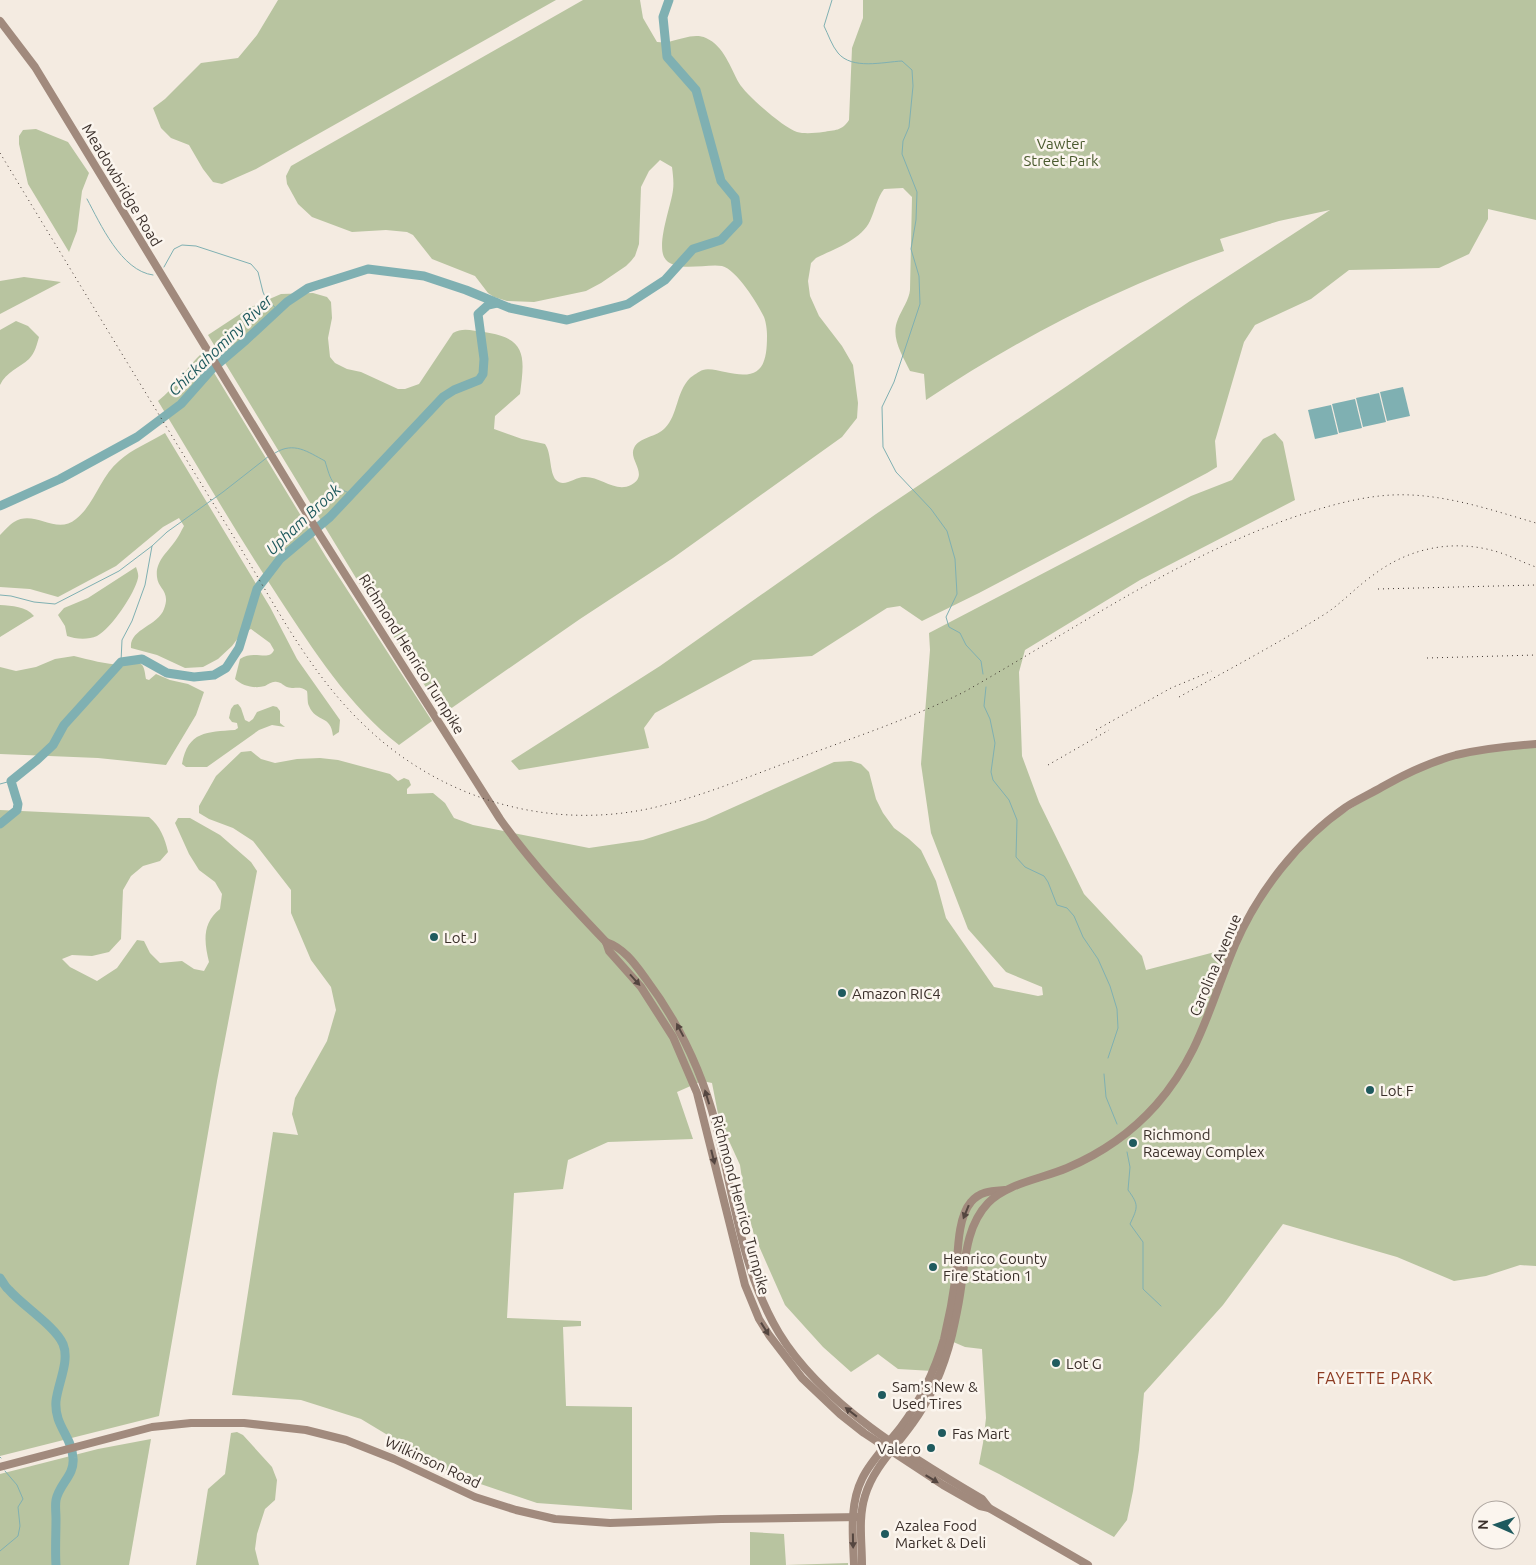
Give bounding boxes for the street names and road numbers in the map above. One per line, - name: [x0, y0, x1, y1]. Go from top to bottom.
- street label: Meadowbridge Road: [79, 121, 165, 249]
- street label: Richmond Henrico Turnpike: [356, 571, 468, 737]
- street label: Carolina Avenue: [1186, 911, 1244, 1019]
- street label: Richmond Henrico Turnpike: [709, 1113, 773, 1297]
- street label: Wilkinson Road: [383, 1432, 483, 1492]

